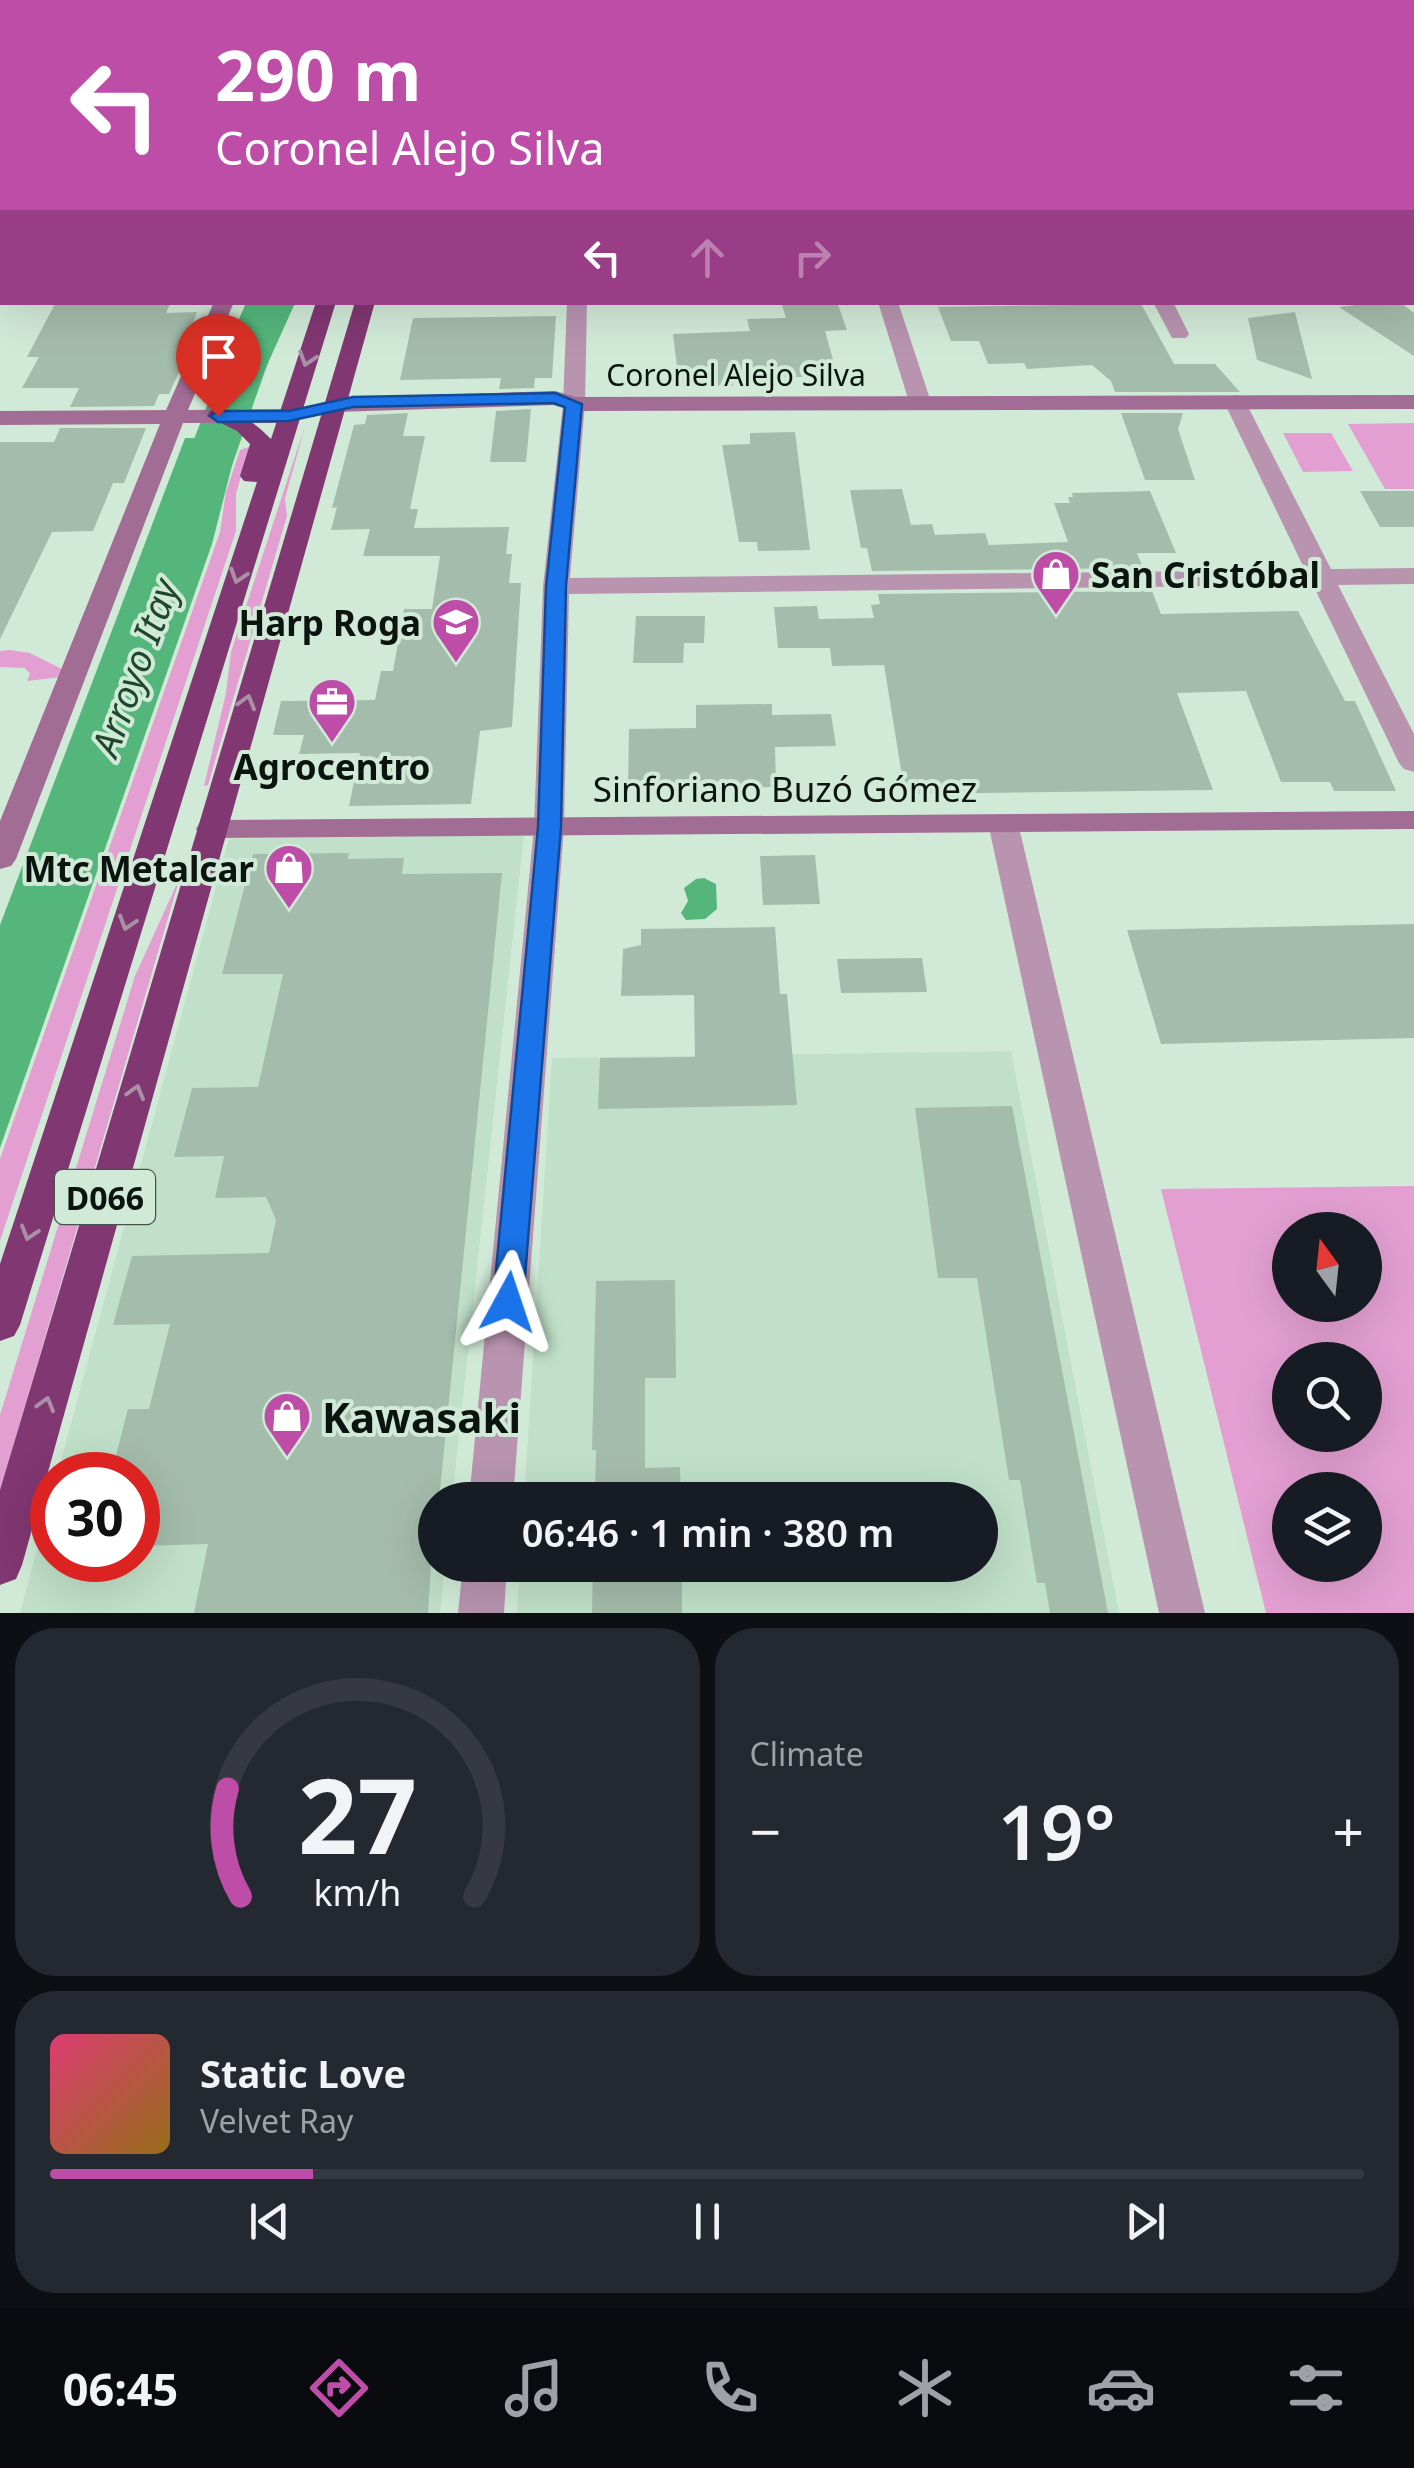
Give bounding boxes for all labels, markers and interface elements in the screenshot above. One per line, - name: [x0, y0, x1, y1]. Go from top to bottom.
- text: 290 m: [215, 26, 422, 122]
- icon: left: [50, 40, 180, 170]
- text: Coronel Alejo Silva: [215, 117, 604, 178]
- icon: left: [575, 230, 630, 285]
- icon: ahead: [680, 230, 735, 285]
- icon: right: [785, 230, 840, 285]
- pin: [176, 314, 261, 417]
- icon: arrive: [191, 329, 246, 384]
- one-way arrow: [299, 350, 319, 367]
- street label: Coronel Alejo Silva: [606, 354, 866, 395]
- shop icon: San Cristóbal: [1030, 548, 1082, 616]
- place label: San Cristóbal: [1091, 551, 1320, 598]
- one-way arrow: [230, 567, 250, 584]
- water label: Arroyo Itay: [77, 569, 191, 766]
- school or university icon: Harp Roga: [430, 596, 482, 664]
- place label: Harp Roga: [238, 599, 421, 646]
- office icon: Agrocentro: [306, 676, 358, 744]
- one-way arrow: [235, 694, 256, 711]
- place label: Agrocentro: [234, 743, 430, 790]
- street label: Sinforiano Buzó Gómez: [593, 765, 977, 812]
- shop icon: Mtc Metalcar: [263, 842, 315, 910]
- place label: Mtc Metalcar: [23, 845, 254, 892]
- one-way arrow: [118, 914, 138, 931]
- one-way arrow: [124, 1084, 145, 1101]
- road number: D066: [55, 1170, 155, 1224]
- north arrow: [1272, 1212, 1382, 1322]
- map controls: [1272, 1212, 1382, 1582]
- one-way arrow: [20, 1224, 41, 1241]
- position arrow: [456, 1250, 560, 1354]
- button: search: [1272, 1342, 1382, 1452]
- place label: Kawasaki: [322, 1388, 521, 1445]
- shop icon: Kawasaki: [261, 1390, 313, 1458]
- one-way arrow: [34, 1396, 55, 1413]
- speed limit sign: 30: [30, 1452, 160, 1582]
- button: layers: [1272, 1472, 1382, 1582]
- text: 06:46 · 1 min · 380 m: [522, 1506, 894, 1558]
- text: Climate: [750, 1732, 864, 1775]
- text: 27: [298, 1743, 417, 1884]
- text: 19°: [998, 1780, 1116, 1882]
- text: −: [750, 1793, 781, 1868]
- text: +: [1333, 1793, 1364, 1868]
- text: km/h: [313, 1868, 401, 1916]
- text: Static Love: [200, 2047, 406, 2099]
- text: Velvet Ray: [200, 2099, 353, 2142]
- icon: previous: [242, 2194, 297, 2249]
- icon: pause: [680, 2194, 735, 2249]
- icon: next: [1118, 2194, 1173, 2249]
- icon: directions: [304, 2353, 374, 2423]
- icon: music: [499, 2353, 569, 2423]
- icon: phone: [695, 2353, 765, 2423]
- icon: climate: [890, 2353, 960, 2423]
- icon: car: [1086, 2353, 1156, 2423]
- icon: filters: [1281, 2353, 1351, 2423]
- text: 06:45: [63, 2358, 178, 2419]

